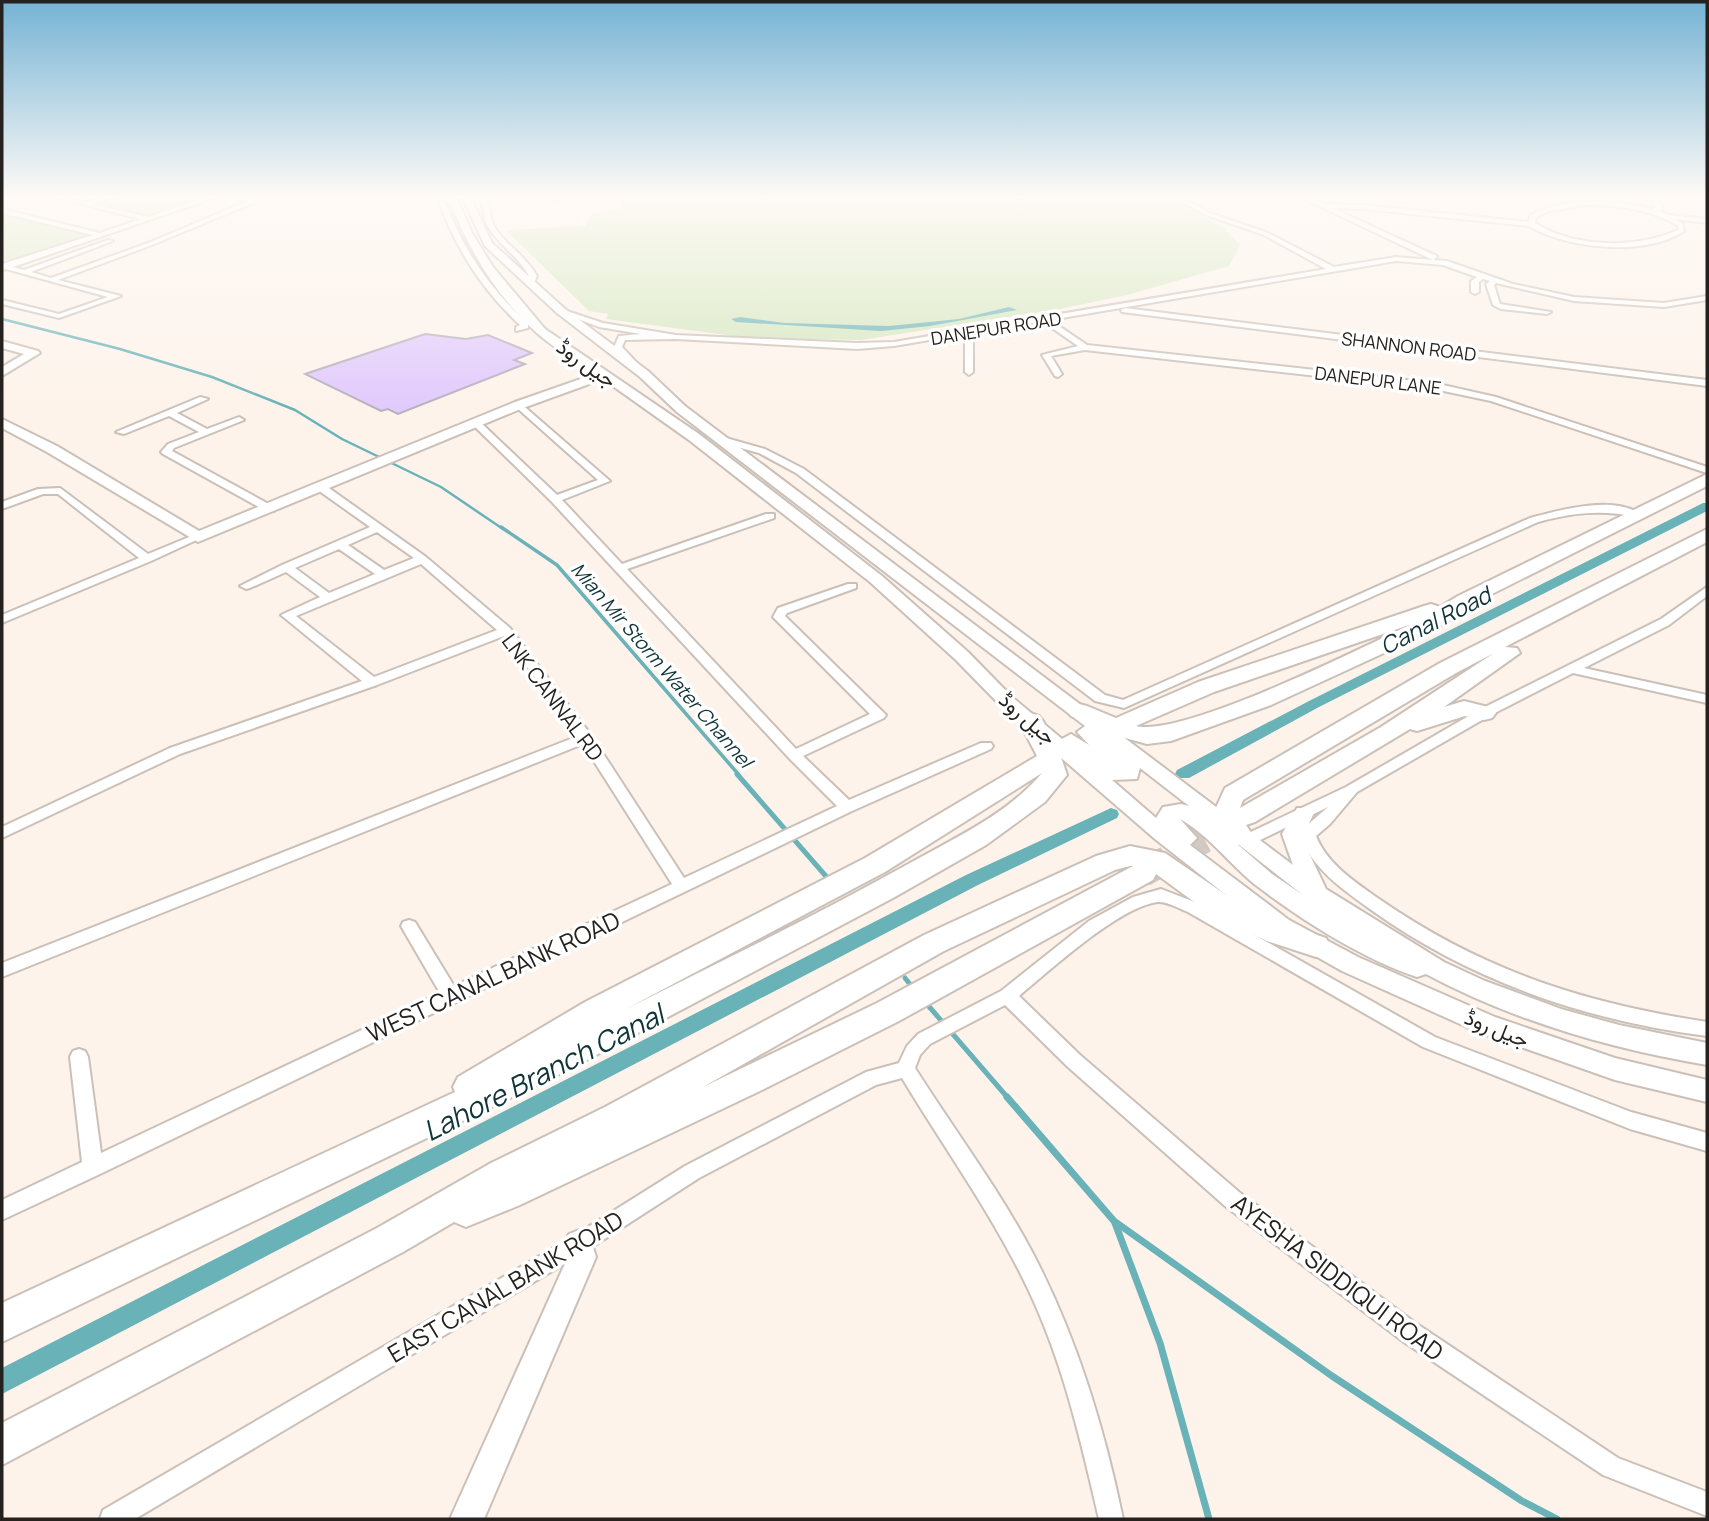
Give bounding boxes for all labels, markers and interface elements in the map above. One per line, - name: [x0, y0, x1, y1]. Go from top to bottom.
- street label: DANEPUR ROAD: [929, 306, 1063, 350]
- street label: SHANNON ROAD: [1340, 326, 1478, 366]
- street label: جیل روڈ: [552, 332, 622, 394]
- street label: DANEPUR LANE: [1313, 360, 1443, 400]
- water label: Mian Mir Storm Water Channel: [566, 557, 760, 775]
- water label: Canal Road: [1374, 577, 1499, 662]
- street label: LNK CANNAL RD: [496, 628, 610, 766]
- street label: جیل روڈ: [994, 685, 1062, 751]
- street label: WEST CANAL BANK ROAD: [361, 903, 625, 1049]
- water label: Lahore Branch Canal: [416, 993, 673, 1149]
- street label: جیل روڈ: [1461, 1002, 1533, 1054]
- street label: AYESHA SIDDIQUI ROAD: [1225, 1186, 1451, 1368]
- street label: EAST CANAL BANK ROAD: [381, 1203, 629, 1369]

